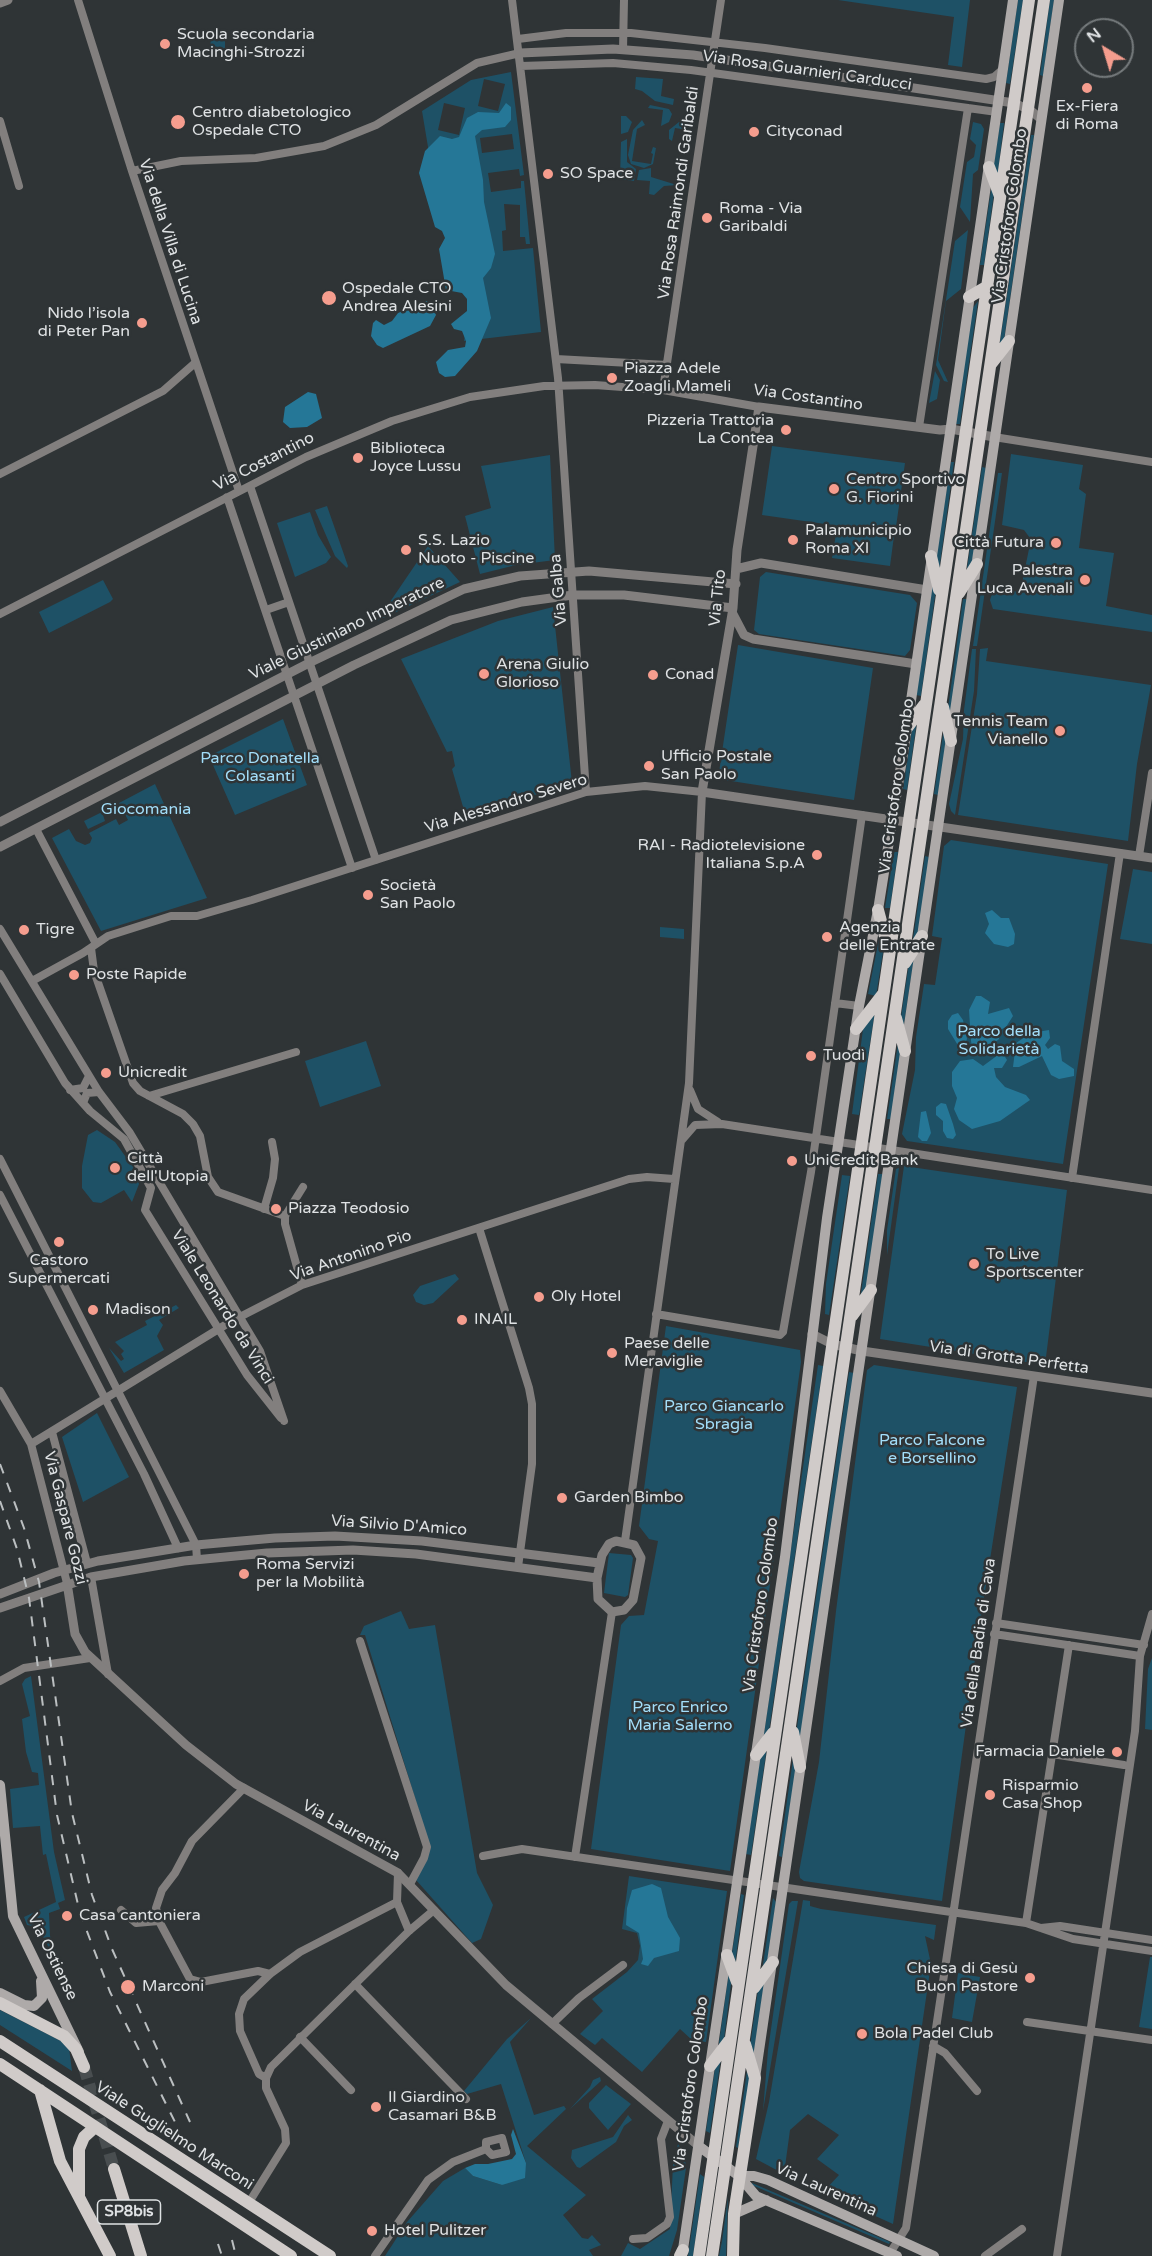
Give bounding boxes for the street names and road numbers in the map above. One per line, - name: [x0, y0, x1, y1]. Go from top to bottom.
- street label: Via Rosa Guarnieri Carducci: [701, 47, 913, 95]
- street label: Via Rosa Raimondi Garibaldi: [655, 85, 703, 301]
- street label: Via Cristoforo Colombo: [988, 127, 1032, 305]
- street label: Via della Villa di Lucina: [134, 157, 206, 327]
- street label: Via Costantino: [752, 381, 864, 415]
- street label: Via Costantino: [210, 428, 318, 496]
- street label: Via Galba: [546, 553, 572, 627]
- street label: Via Tito: [705, 568, 731, 628]
- street label: Viale Giustiniano Imperatore: [246, 573, 448, 685]
- street label: Via Cristoforo Colombo: [875, 697, 919, 875]
- street label: Via Alessandro Severo: [422, 770, 590, 838]
- street label: Viale Leonardo da Vinci: [167, 1226, 277, 1388]
- street label: Via Antonino Pio: [288, 1226, 414, 1286]
- street label: Via di Grotta Perfetta: [928, 1337, 1090, 1379]
- street label: Via Gaspare Gozzi: [39, 1449, 91, 1587]
- street label: Via Silvio D'Amico: [330, 1512, 468, 1540]
- street label: Via Cristoforo Colombo: [739, 1516, 783, 1694]
- street label: Via della Badia di Cava: [958, 1557, 1000, 1729]
- street label: Via Laurentina: [299, 1796, 403, 1866]
- street label: Via Ostiense: [23, 1910, 81, 2004]
- street label: Via Cristoforo Colombo: [669, 1995, 713, 2173]
- street label: Viale Guglielmo Marconi: [91, 2078, 257, 2194]
- street label: Via Laurentina: [772, 2159, 880, 2221]
- road number: SP8bis: [98, 2200, 160, 2224]

